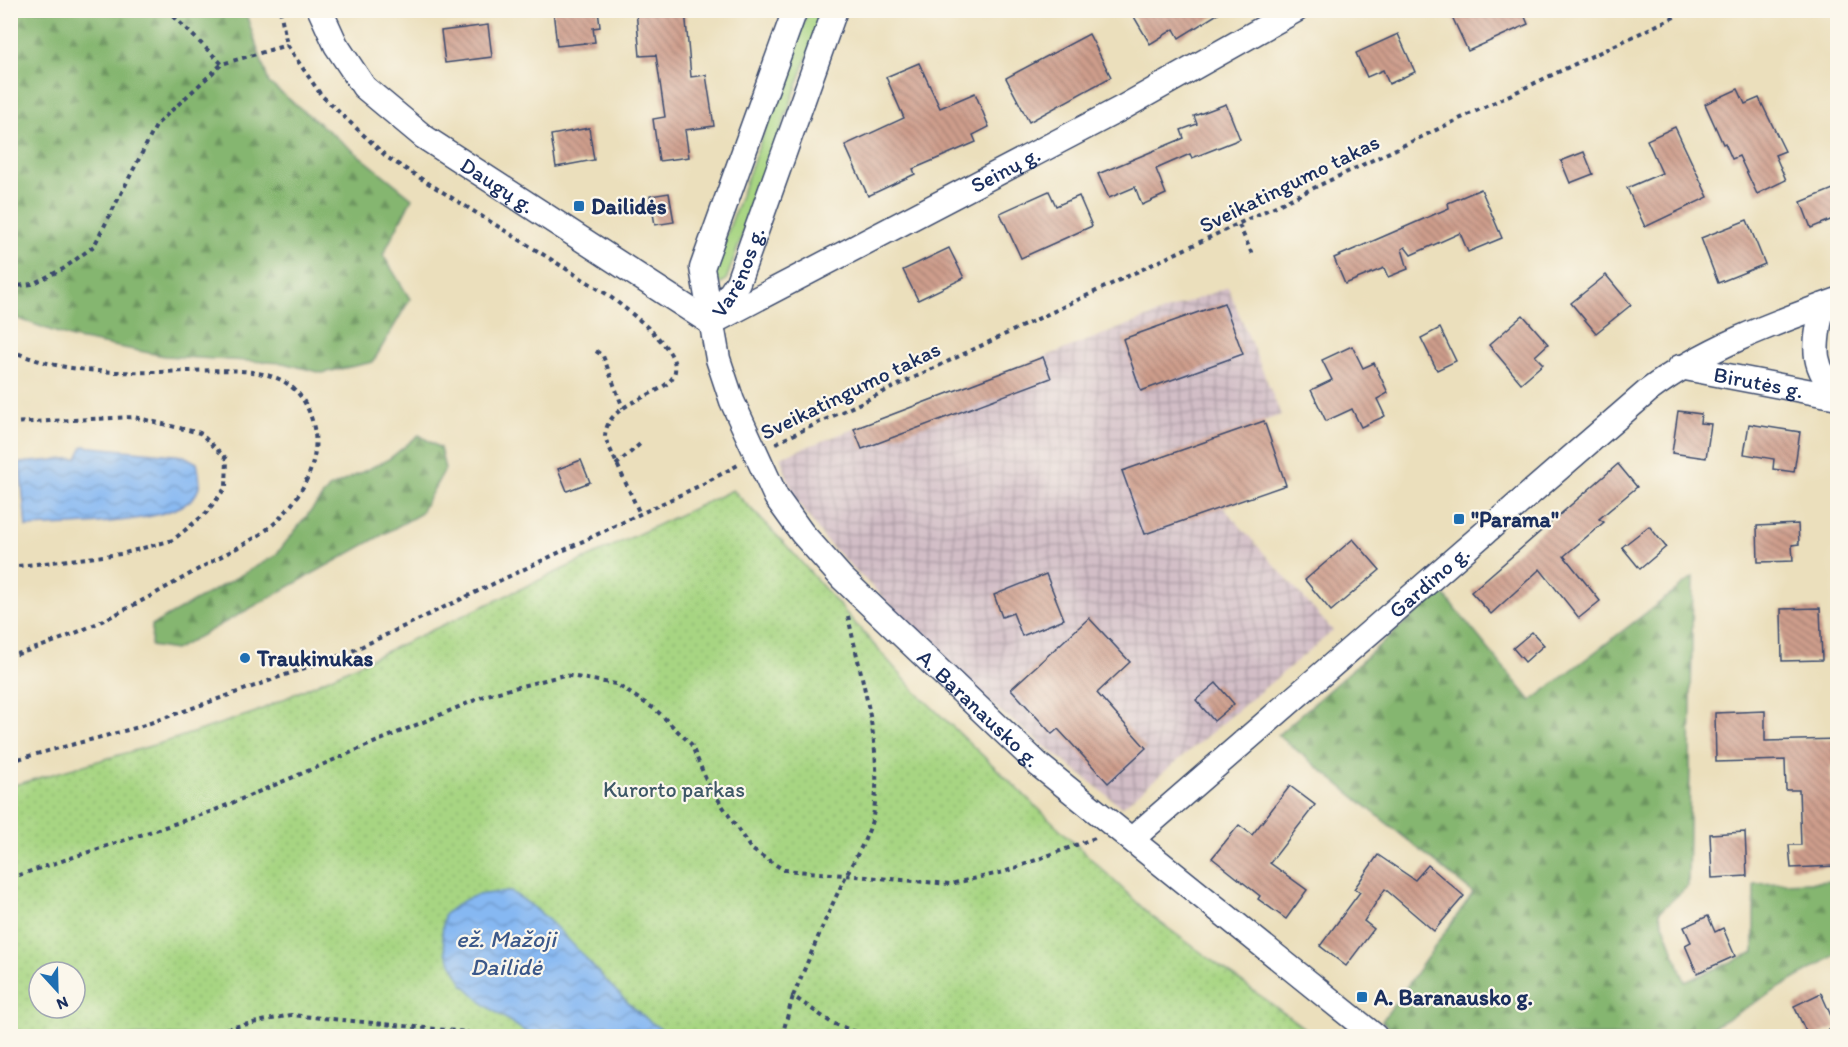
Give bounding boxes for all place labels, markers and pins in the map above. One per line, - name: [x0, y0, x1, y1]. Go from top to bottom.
- place label: Dailidės: [591, 193, 667, 220]
- marker: Dailidės: [572, 199, 586, 213]
- place label: "Parama": [1471, 506, 1559, 533]
- marker: "Parama": [1452, 512, 1466, 526]
- place label: Traukinukas: [256, 645, 374, 672]
- marker: Traukinukas: [238, 651, 252, 665]
- place label: A. Baranausko g.: [1373, 984, 1533, 1011]
- marker: A. Baranausko g.: [1355, 990, 1369, 1004]

